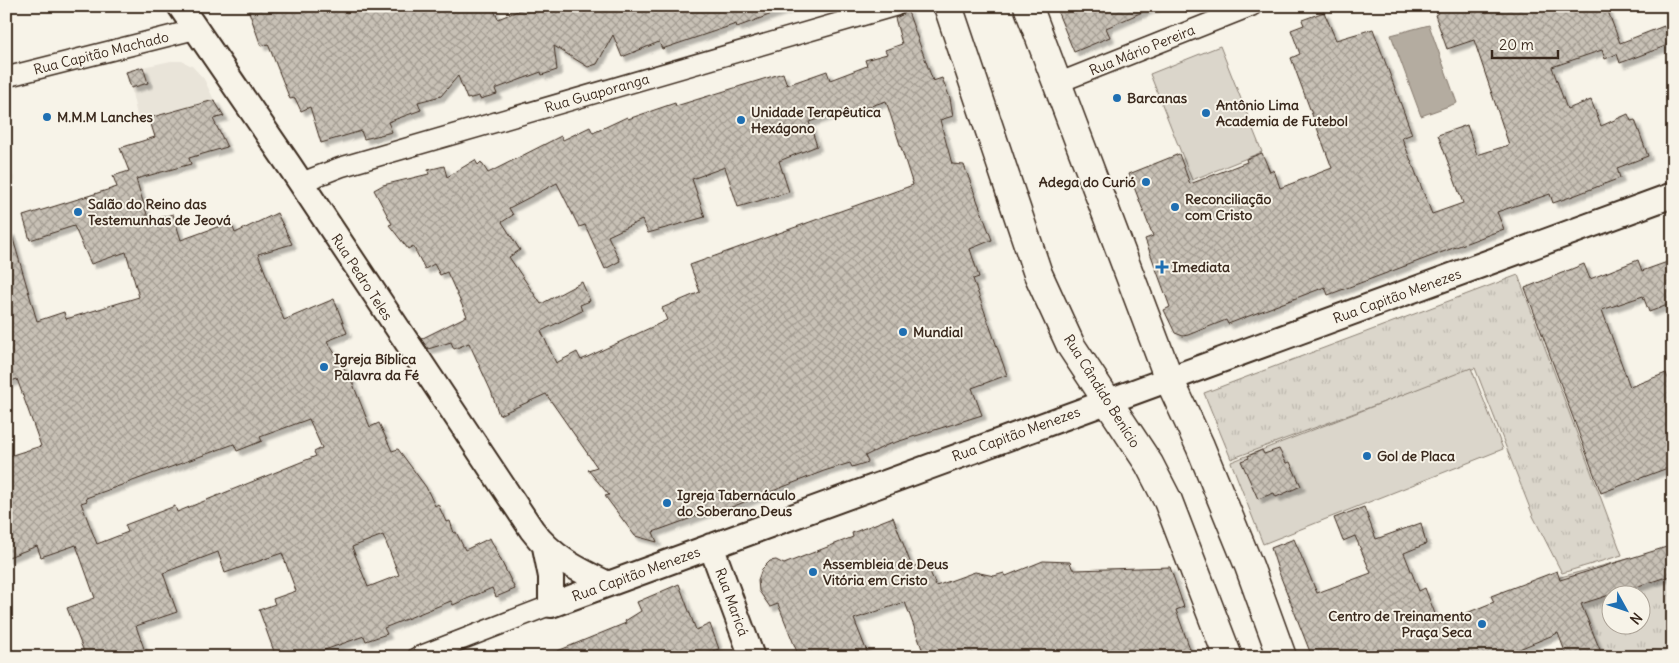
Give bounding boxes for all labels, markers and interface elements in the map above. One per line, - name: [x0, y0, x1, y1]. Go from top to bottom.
- street label: Rua Mário Pereira: [1086, 21, 1198, 79]
- street label: Rua Capitão Machado: [32, 27, 171, 79]
- scale bar: [1492, 28, 1558, 60]
- text: 20 m: [1499, 35, 1534, 54]
- street label: Rua Guaporanga: [543, 69, 651, 117]
- place label: Barcanas: [1127, 89, 1188, 107]
- marker: Barcanas: [1111, 92, 1123, 104]
- place label: Antônio Lima Academia de Futebol: [1216, 96, 1348, 130]
- place label: Unidade Terapêutica Hexágono: [751, 103, 881, 137]
- marker: Antônio Lima Academia de Futebol: [1200, 107, 1212, 119]
- place label: M.M.M Lanches: [57, 108, 154, 126]
- marker: M.M.M Lanches: [41, 111, 53, 123]
- marker: Unidade Terapêutica Hexágono: [735, 114, 747, 126]
- place label: Adega do Curió: [1039, 173, 1136, 191]
- marker: Adega do Curió: [1140, 176, 1152, 188]
- place label: Reconciliação com Cristo: [1185, 190, 1272, 224]
- place label: Salão do Reino das Testemunhas de Jeová: [88, 195, 231, 229]
- marker: Reconciliação com Cristo: [1169, 201, 1181, 213]
- marker: Salão do Reino das Testemunhas de Jeová: [72, 206, 84, 218]
- street label: Rua Pedro Teles: [327, 230, 397, 324]
- place label: Imediata: [1172, 258, 1230, 276]
- marker: Imediata: [1156, 261, 1168, 273]
- street label: Rua Capitão Menezes: [1330, 264, 1464, 328]
- place label: Mundial: [913, 323, 963, 341]
- marker: Mundial: [897, 326, 909, 338]
- street label: Rua Cândido Benício: [1060, 331, 1144, 451]
- place label: Igreja Bíblica Palavra da Fé: [334, 350, 420, 384]
- marker: Igreja Bíblica Palavra da Fé: [318, 361, 330, 373]
- street label: Rua Capitão Menezes: [949, 402, 1083, 466]
- place label: Gol de Placa: [1377, 447, 1455, 465]
- marker: Gol de Placa: [1361, 450, 1373, 462]
- place label: Igreja Tabernáculo do Soberano Deus: [677, 486, 796, 520]
- marker: Igreja Tabernáculo do Soberano Deus: [661, 497, 673, 509]
- street label: Rua Capitão Menezes: [569, 542, 703, 606]
- place label: Assembleia de Deus Vitória em Cristo: [823, 555, 949, 589]
- street label: Rua Maricá: [711, 565, 753, 639]
- marker: Assembleia de Deus Vitória em Cristo: [807, 566, 819, 578]
- north arrow: [1602, 586, 1652, 636]
- place label: Centro de Treinamento Praça Seca: [1328, 607, 1472, 641]
- text: N: [1626, 609, 1646, 628]
- marker: Centro de Treinamento Praça Seca: [1476, 618, 1488, 630]

